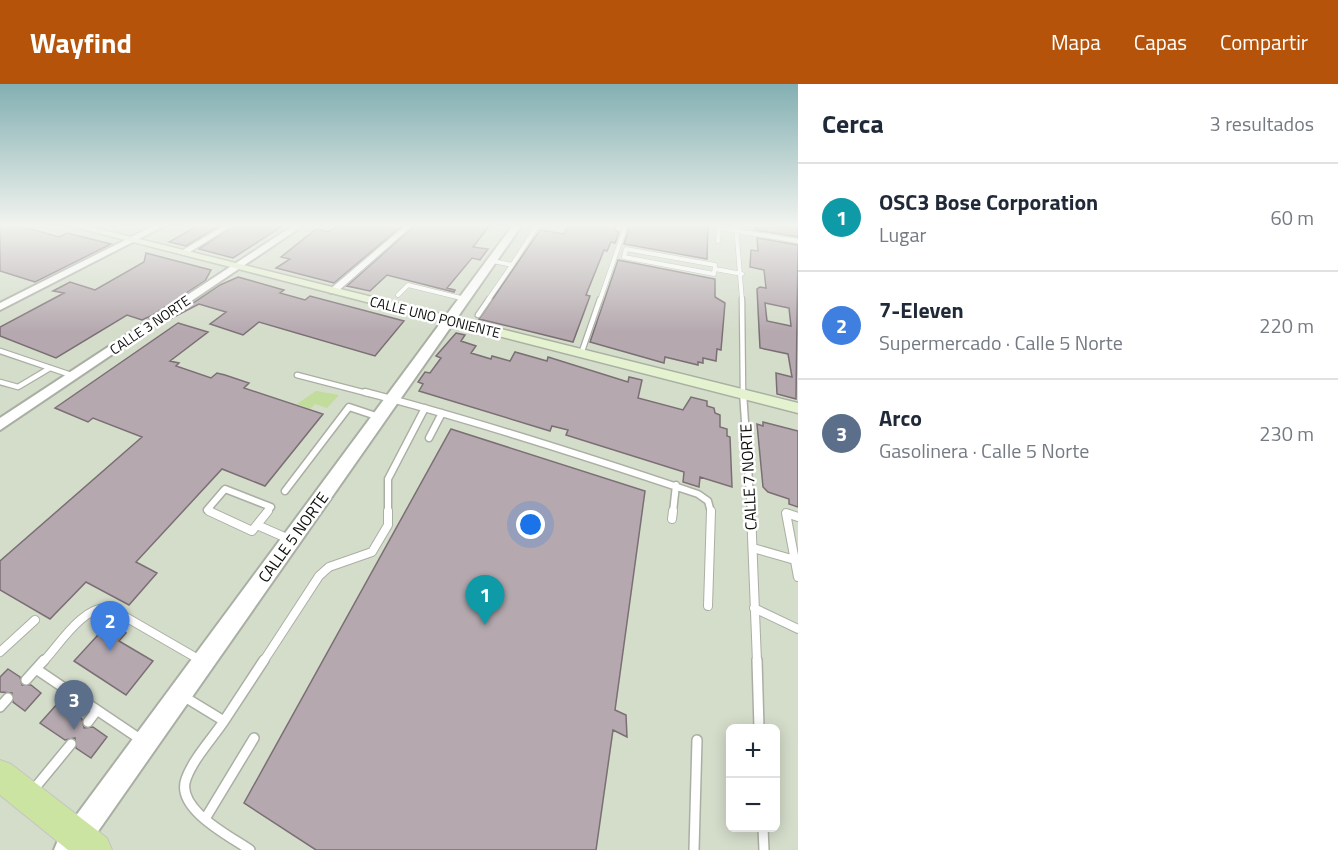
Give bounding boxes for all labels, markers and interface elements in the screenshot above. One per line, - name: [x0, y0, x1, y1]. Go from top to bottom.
- text: Wayfind: [30, 21, 132, 64]
- text: Mapa: [1051, 26, 1101, 58]
- text: Capas: [1134, 26, 1187, 58]
- text: Compartir: [1220, 26, 1308, 58]
- text: Cerca: [822, 104, 884, 143]
- text: 3 resultados: [1210, 108, 1314, 139]
- text: OSC3 Bose Corporation: [879, 185, 1098, 219]
- text: 1: [836, 202, 847, 233]
- text: 60 m: [1270, 202, 1314, 233]
- text: Lugar: [879, 219, 926, 250]
- street label: CALLE 3 NORTE: [105, 290, 195, 359]
- street label: CALLE UNO PONIENTE: [368, 290, 503, 343]
- text: 7-Eleven: [879, 293, 964, 327]
- text: 2: [836, 310, 847, 341]
- text: 220 m: [1259, 310, 1314, 341]
- text: Supermercado · Calle 5 Norte: [879, 327, 1123, 358]
- text: Arco: [879, 401, 922, 435]
- text: 3: [836, 418, 847, 449]
- text: 230 m: [1259, 418, 1314, 449]
- street label: CALLE 7 NORTE: [733, 423, 763, 531]
- text: Gasolinera · Calle 5 Norte: [879, 435, 1089, 466]
- street label: CALLE 5 NORTE: [252, 487, 334, 587]
- your location: [516, 510, 545, 539]
- pin: 1: [466, 576, 504, 625]
- pin: 2: [90, 602, 130, 651]
- pin: 3: [54, 680, 94, 730]
- map controls: [726, 724, 780, 832]
- button: +: [726, 724, 780, 778]
- button: −: [726, 778, 780, 832]

